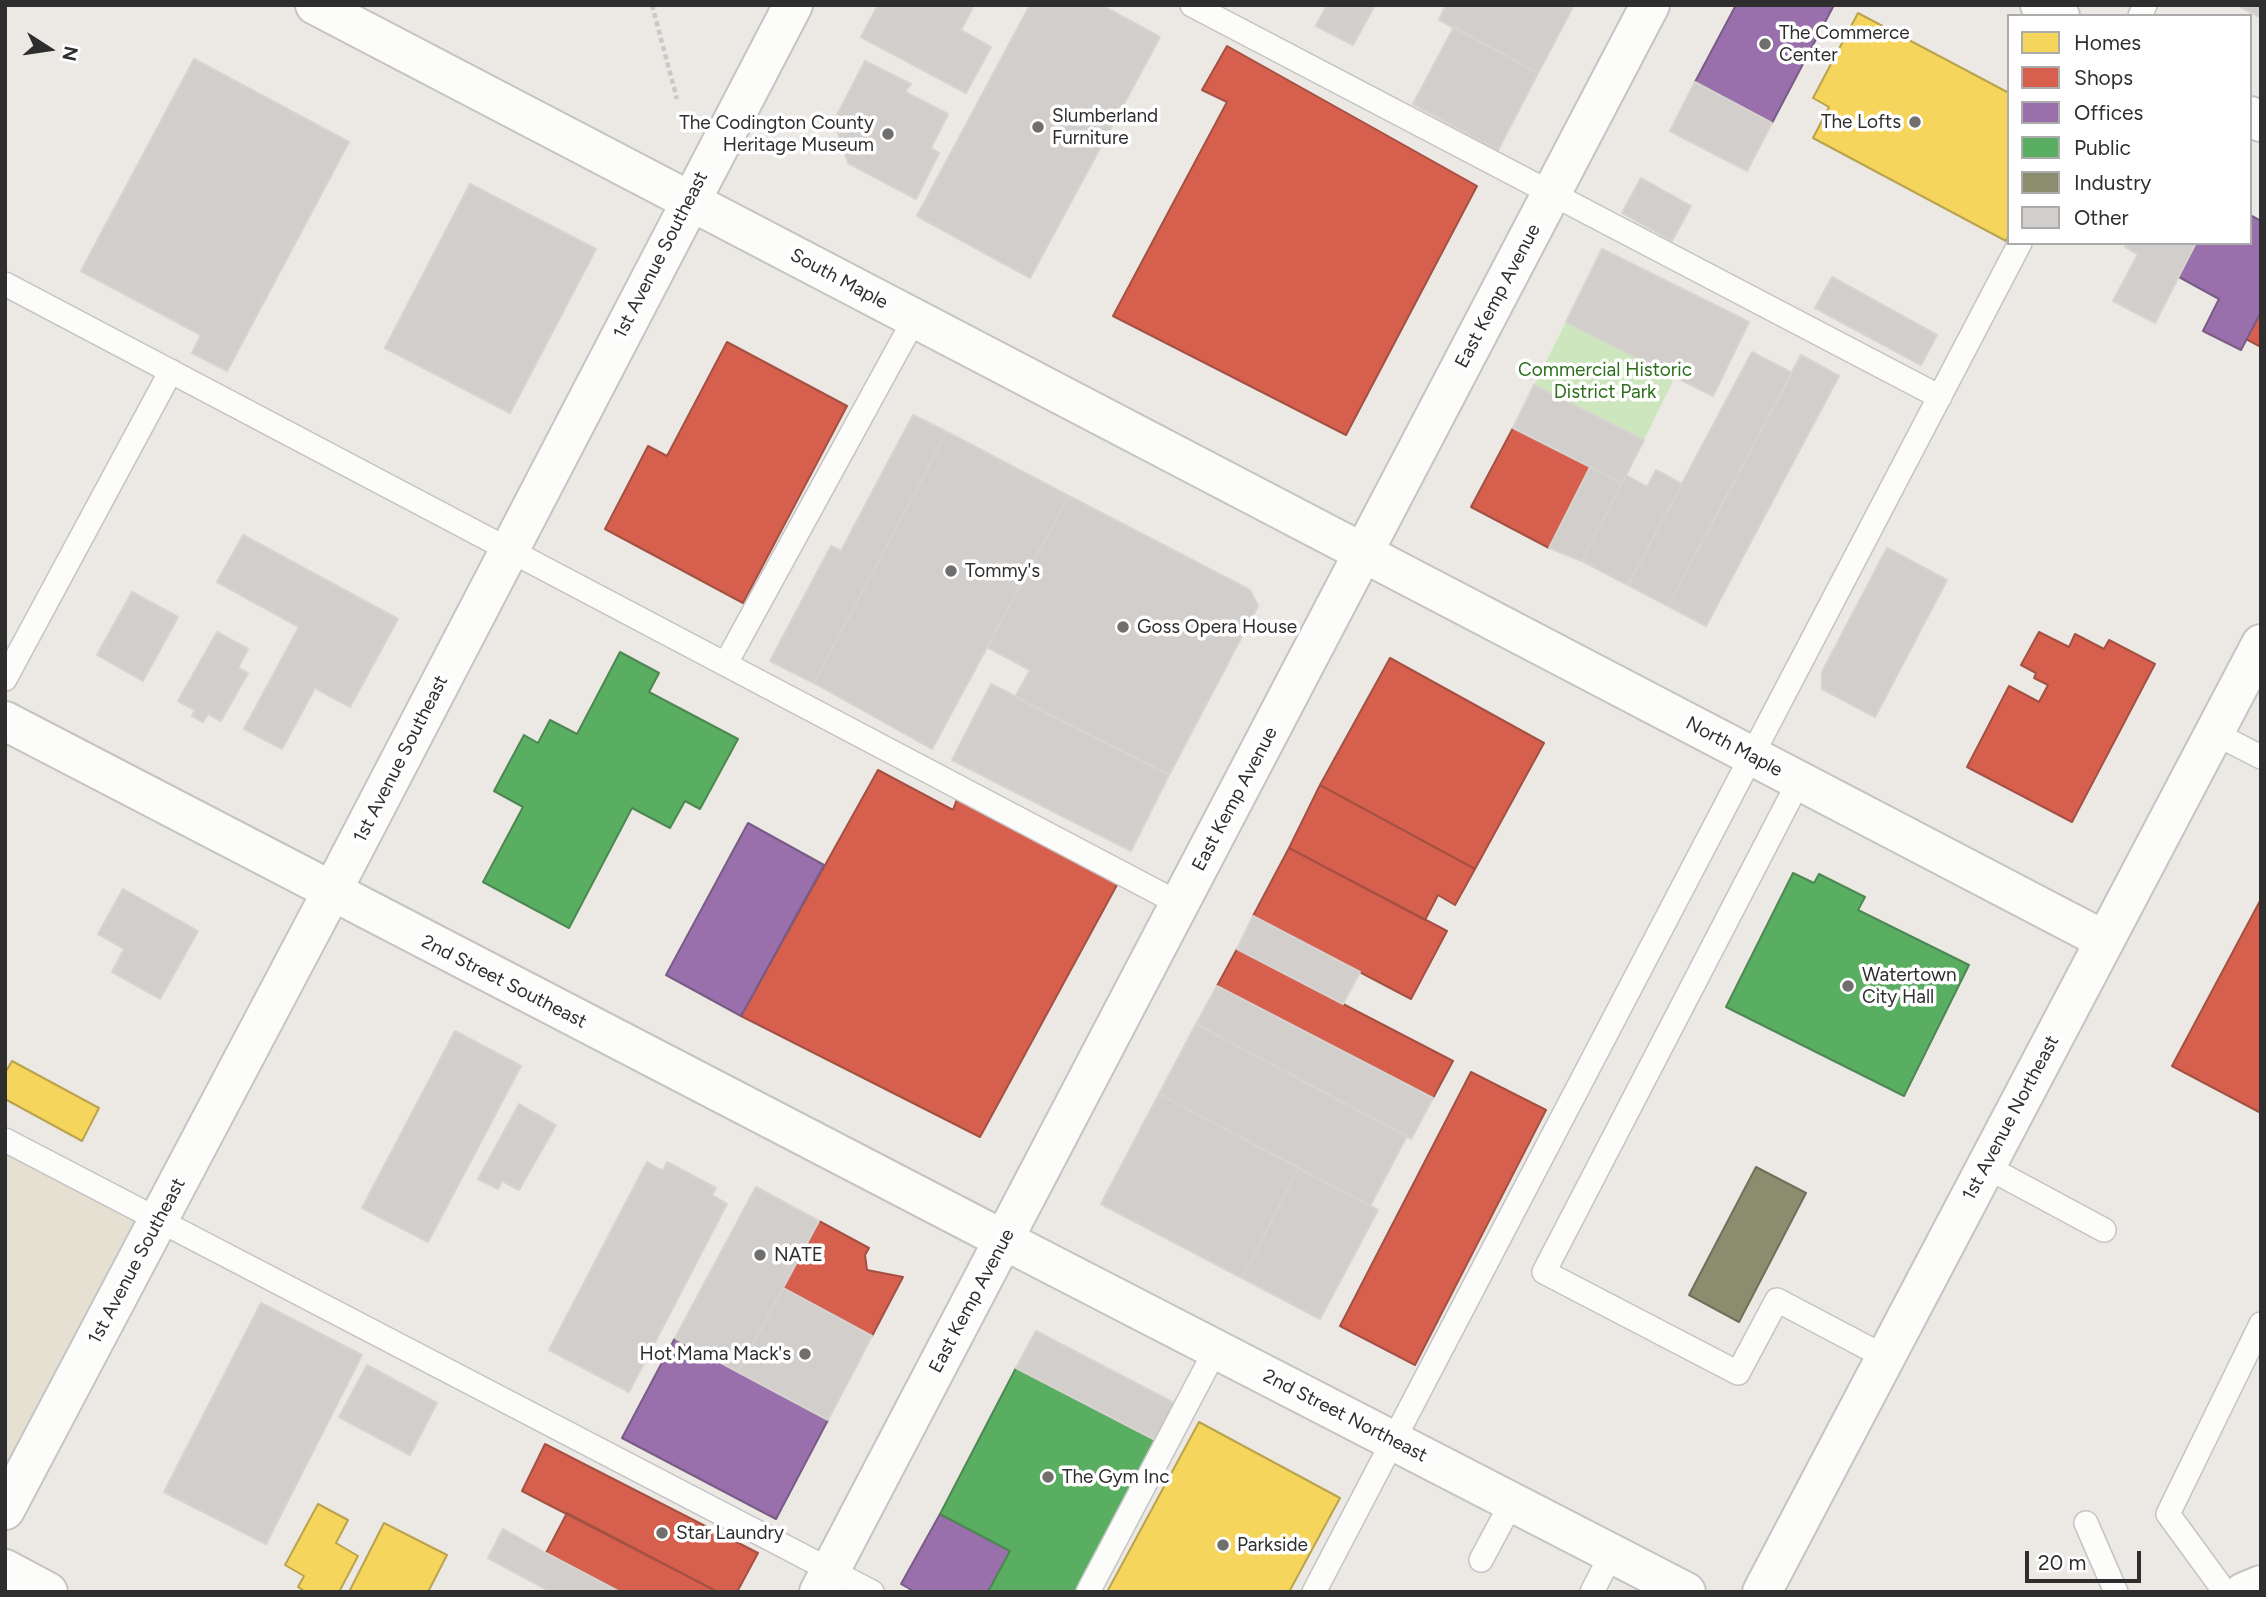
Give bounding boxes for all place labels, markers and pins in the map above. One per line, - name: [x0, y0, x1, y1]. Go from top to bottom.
- place label: The Commerce Center: [1779, 22, 1910, 66]
- marker: The Commerce Center: [1757, 36, 1773, 52]
- place label: Slumberland Furniture: [1052, 105, 1158, 149]
- place label: The Lofts: [1821, 111, 1901, 133]
- place label: The Codington County Heritage Museum: [679, 112, 874, 156]
- marker: The Lofts: [1907, 114, 1923, 130]
- marker: Slumberland Furniture: [1030, 119, 1046, 135]
- marker: The Codington County Heritage Museum: [880, 126, 896, 142]
- place label: Tommy's: [965, 560, 1040, 582]
- marker: Tommy's: [943, 563, 959, 579]
- place label: Goss Opera House: [1137, 616, 1297, 638]
- marker: Goss Opera House: [1115, 619, 1131, 635]
- place label: Watertown City Hall: [1862, 964, 1956, 1008]
- marker: Watertown City Hall: [1840, 978, 1856, 994]
- place label: NATE: [774, 1244, 823, 1266]
- marker: NATE: [752, 1247, 768, 1263]
- place label: Hot Mama Mack's: [640, 1343, 791, 1365]
- marker: Hot Mama Mack's: [797, 1346, 813, 1362]
- place label: The Gym Inc: [1062, 1466, 1169, 1488]
- marker: The Gym Inc: [1040, 1469, 1056, 1485]
- place label: Star Laundry: [676, 1522, 784, 1544]
- marker: Star Laundry: [654, 1525, 670, 1541]
- place label: Parkside: [1237, 1534, 1308, 1556]
- marker: Parkside: [1215, 1537, 1231, 1553]

